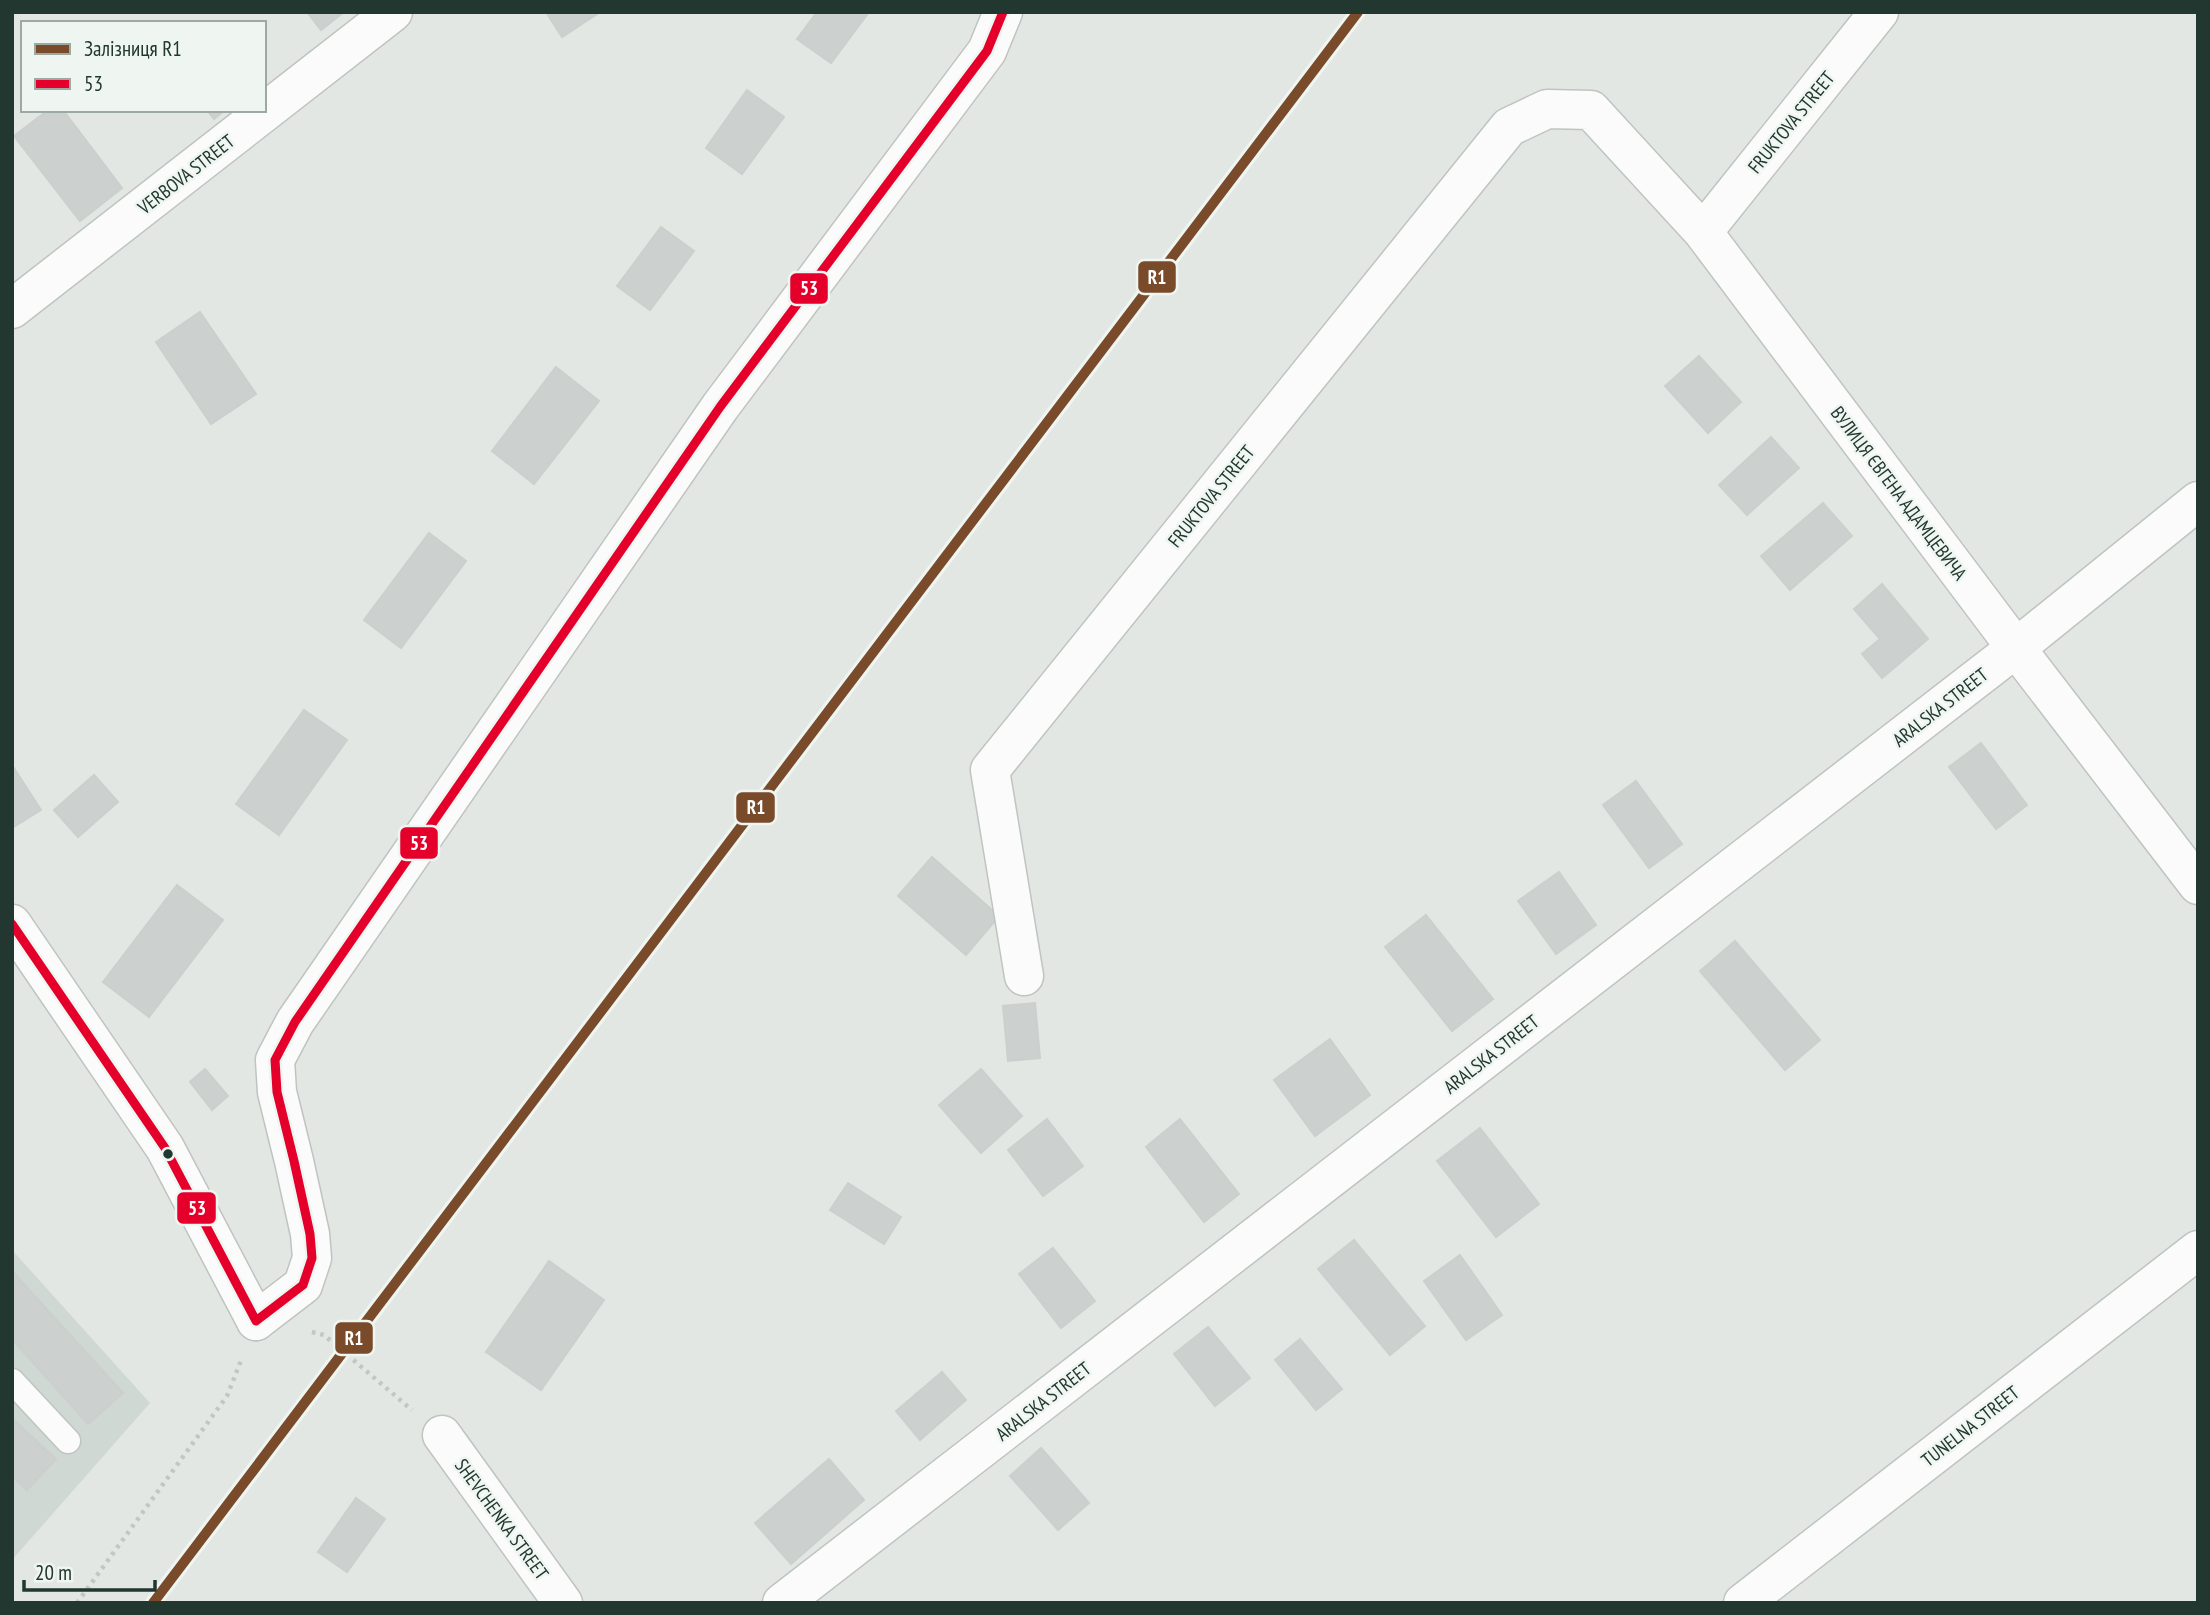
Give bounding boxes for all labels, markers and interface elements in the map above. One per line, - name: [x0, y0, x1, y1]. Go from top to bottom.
- legend: [21, 21, 266, 112]
- text: Залізниця R1: [84, 35, 182, 62]
- street label: FRUKTOVA STREET: [1743, 66, 1840, 178]
- text: 53: [84, 70, 103, 97]
- street label: VERBOVA STREET: [132, 129, 239, 220]
- line badge: R1: [1137, 260, 1177, 294]
- text: R1: [1148, 265, 1166, 289]
- line badge: 53: [789, 272, 829, 305]
- text: 53: [800, 276, 818, 300]
- street label: ВУЛИЦЯ ЄВГЕНА АДАМЦЕВИЧА: [1826, 401, 1972, 585]
- street label: FRUKTOVA STREET: [1163, 440, 1260, 552]
- street label: ARALSKA STREET: [1887, 662, 1993, 752]
- line badge: R1: [735, 791, 776, 824]
- text: R1: [747, 795, 765, 819]
- line badge: 53: [399, 826, 439, 860]
- text: 53: [410, 831, 428, 855]
- street label: ARALSKA STREET: [1438, 1009, 1544, 1099]
- unlabelled marker: [161, 1147, 175, 1161]
- line badge: 53: [176, 1191, 217, 1225]
- text: 53: [188, 1196, 206, 1220]
- line badge: R1: [334, 1321, 374, 1355]
- text: R1: [345, 1326, 363, 1350]
- street label: ARALSKA STREET: [990, 1356, 1096, 1446]
- street label: TUNELNA STREET: [1916, 1380, 2024, 1472]
- street label: SHEVCHENKA STREET: [450, 1454, 554, 1585]
- scale bar: [24, 1548, 156, 1592]
- text: 20 m: [35, 1559, 72, 1586]

